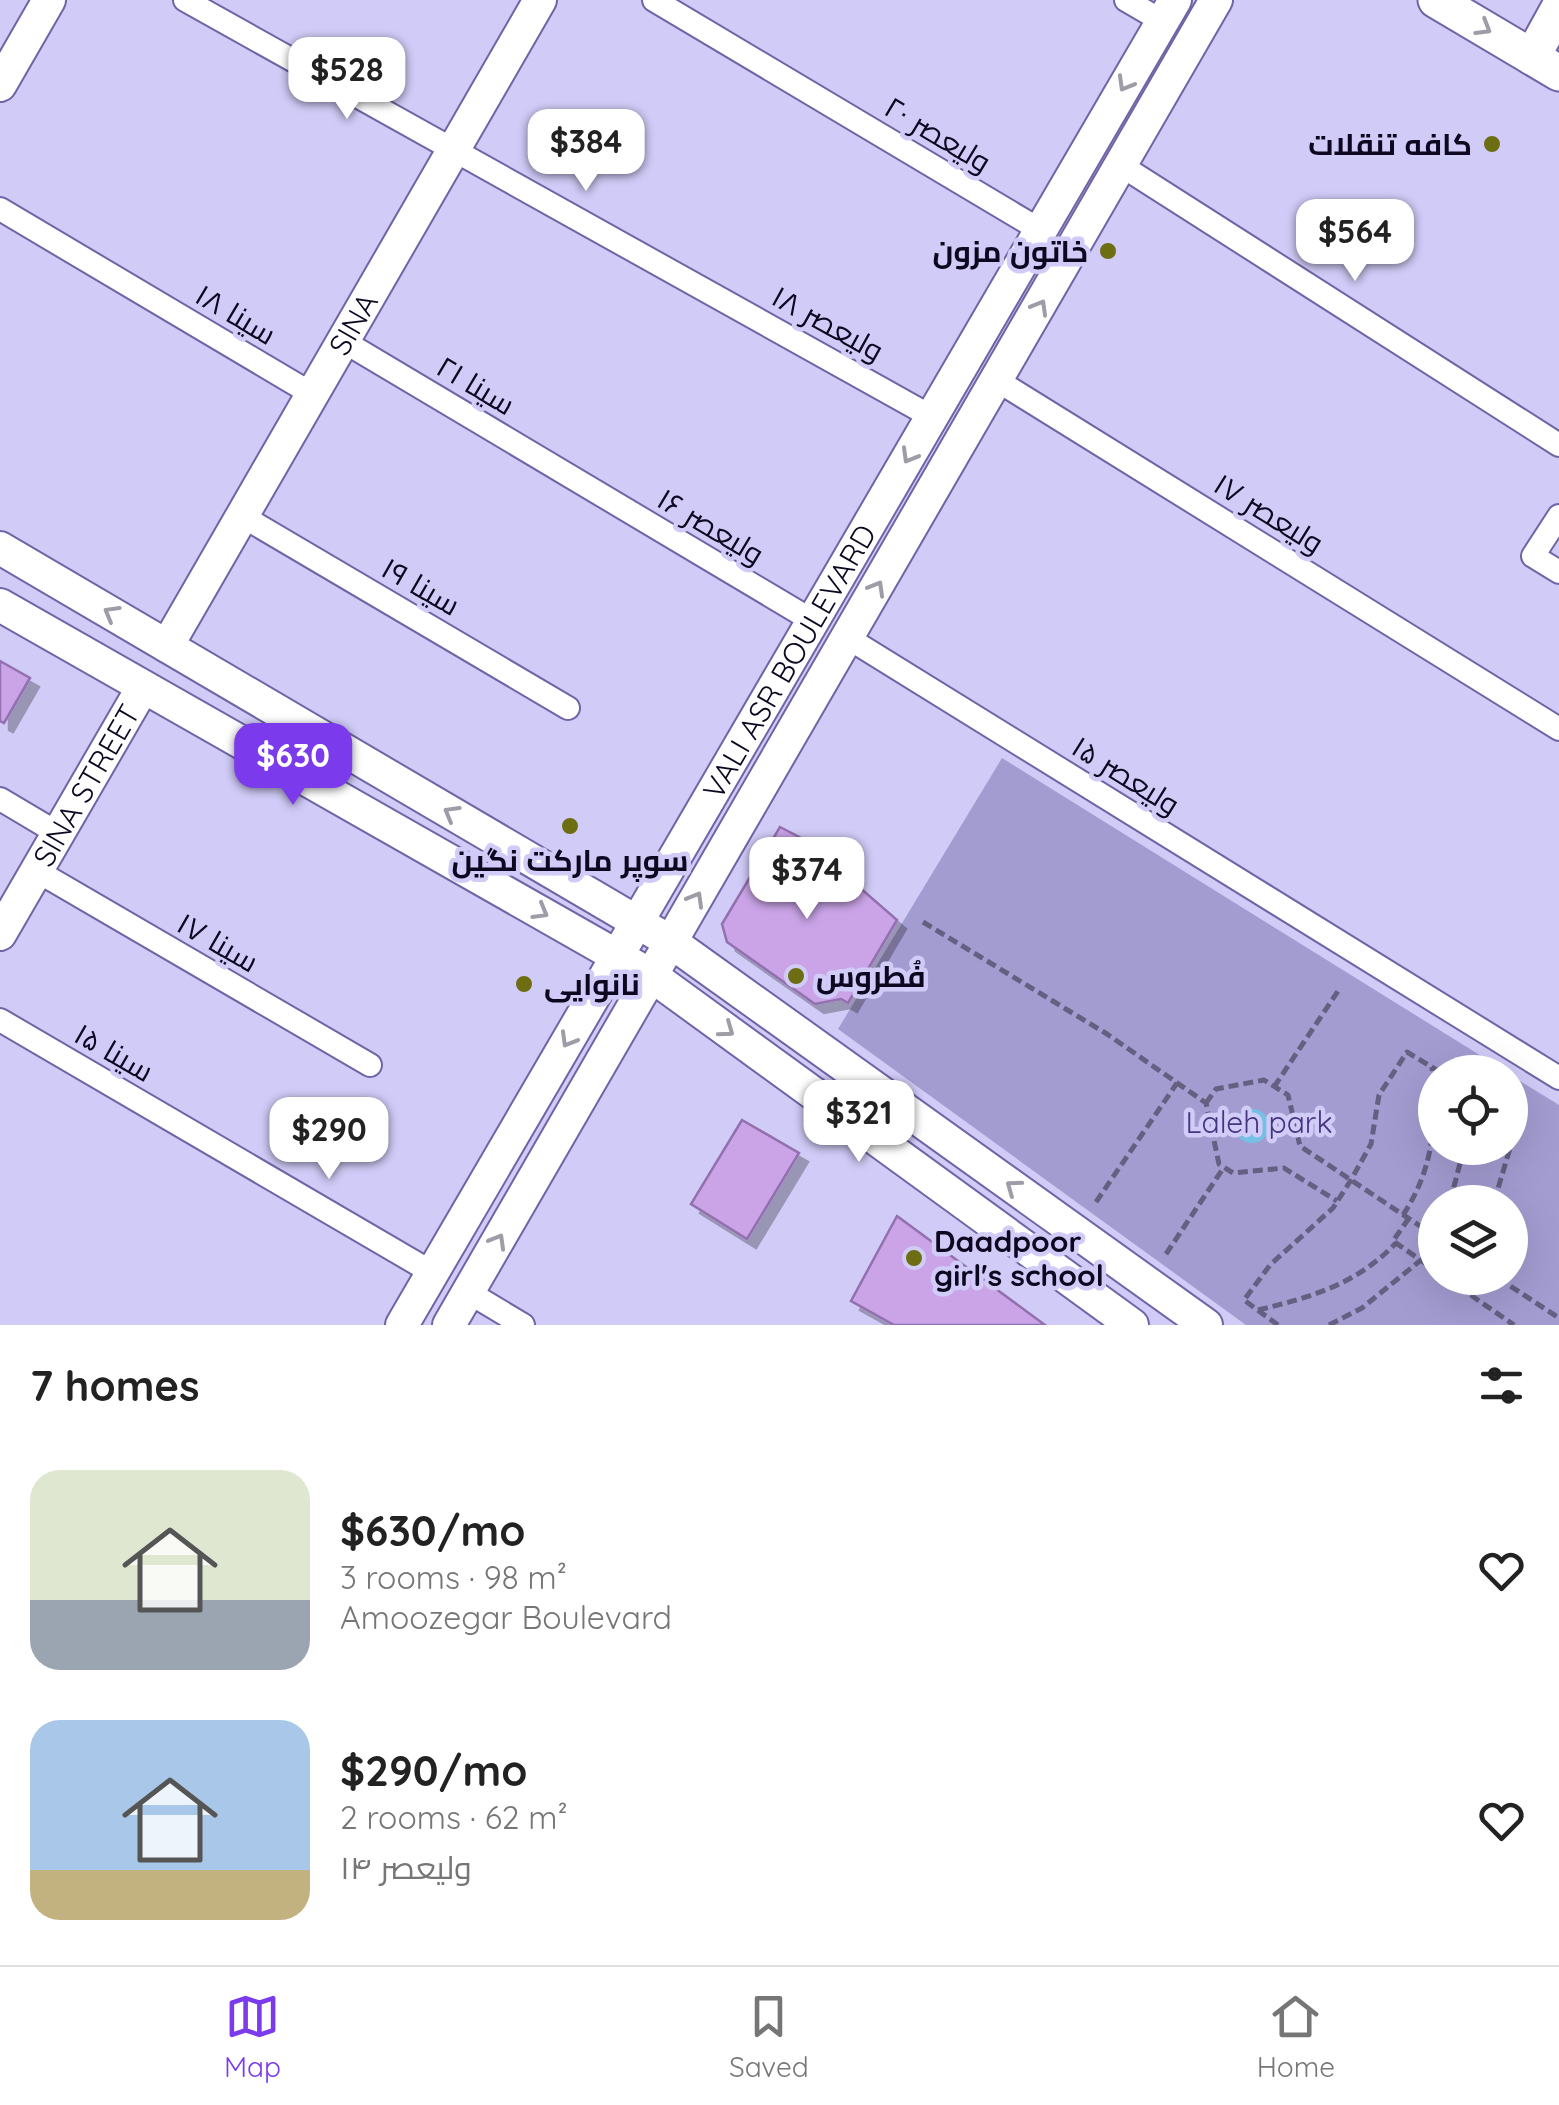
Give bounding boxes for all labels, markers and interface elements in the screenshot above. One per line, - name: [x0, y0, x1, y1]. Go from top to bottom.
- one-way arrow: [1473, 16, 1491, 35]
- pin: $528: [288, 37, 406, 122]
- text: $528: [310, 49, 384, 89]
- one-way arrow: [1118, 73, 1138, 91]
- street label: ولیعصر ۲۰: [878, 87, 998, 181]
- pin: $384: [527, 109, 645, 194]
- text: $384: [550, 121, 622, 161]
- place label: کافه تنقلات: [1308, 125, 1472, 163]
- marker: کافه تنقلات: [1481, 133, 1503, 155]
- pin: $564: [1296, 199, 1414, 284]
- text: $564: [1318, 211, 1392, 251]
- place label: خاتون مزون: [933, 232, 1088, 270]
- marker: خاتون مزون: [1097, 240, 1119, 262]
- street label: سینا ۱۸: [189, 275, 283, 353]
- street label: ولیعصر ۱۸: [765, 277, 891, 369]
- street label: SINA: [320, 286, 386, 362]
- one-way arrow: [1028, 300, 1048, 318]
- street label: سینا ۲۱: [430, 347, 522, 423]
- one-way arrow: [902, 445, 921, 463]
- street label: ولیعصر ۱۷: [1207, 464, 1331, 562]
- street label: ولیعصر ۱۶: [651, 479, 771, 573]
- street label: VALI ASR BOULEVARD: [694, 517, 884, 806]
- street label: سینا ۱۹: [375, 548, 467, 624]
- one-way arrow: [865, 581, 884, 599]
- one-way arrow: [104, 606, 122, 625]
- street label: SINA STREET: [24, 697, 148, 873]
- pin: $630: [234, 723, 352, 808]
- street label: ولیعصر ۱۵: [1065, 727, 1187, 823]
- text: $630: [256, 735, 330, 775]
- one-way arrow: [444, 806, 462, 825]
- marker: سوپر مارکت نگین: [559, 815, 581, 837]
- pin: $374: [748, 837, 866, 922]
- place label: سوپر مارکت نگین: [451, 841, 689, 882]
- text: $374: [771, 849, 843, 889]
- one-way arrow: [684, 892, 703, 910]
- one-way arrow: [530, 900, 548, 920]
- street label: سینا ۱۷: [171, 904, 265, 980]
- place label: فُطروس: [816, 957, 926, 995]
- place label: نانوایی: [544, 965, 640, 1003]
- marker: فُطروس: [785, 965, 807, 987]
- marker: نانوایی: [513, 973, 535, 995]
- street label: سینا ۱۵: [68, 1014, 160, 1090]
- one-way arrow: [716, 1019, 734, 1036]
- one-way arrow: [561, 1029, 580, 1047]
- map controls: [1418, 1055, 1528, 1295]
- button: locate: [1418, 1055, 1528, 1165]
- pin: $321: [800, 1080, 918, 1165]
- text: $321: [826, 1092, 892, 1132]
- pin: $290: [270, 1097, 388, 1182]
- park label: Laleh park: [1186, 1103, 1332, 1141]
- text: $290: [291, 1109, 367, 1149]
- one-way arrow: [1005, 1181, 1024, 1199]
- button: layers: [1418, 1185, 1528, 1295]
- place label: Daadpoor girl's school: [934, 1222, 1104, 1294]
- one-way arrow: [485, 1234, 505, 1252]
- marker: Daadpoor girl's school: [903, 1247, 925, 1269]
- icon: filters: [1474, 1358, 1529, 1413]
- text: 7 homes: [30, 1359, 199, 1412]
- text: $630/mo: [340, 1504, 525, 1557]
- icon: home: [110, 1510, 230, 1630]
- icon: heart: [1474, 1543, 1529, 1598]
- text: 3 rooms · 98 m²: [340, 1557, 567, 1597]
- text: Amoozegar Boulevard: [340, 1597, 672, 1637]
- text: $290/mo: [340, 1744, 527, 1797]
- icon: home: [110, 1760, 230, 1880]
- icon: heart: [1474, 1793, 1529, 1848]
- text: 2 rooms · 62 m²: [340, 1797, 568, 1837]
- text: ولیعصر ۱۴: [340, 1847, 472, 1887]
- tab: Map: [224, 1989, 281, 2084]
- tab: Saved: [729, 1989, 809, 2084]
- tab: Home: [1257, 1989, 1335, 2084]

